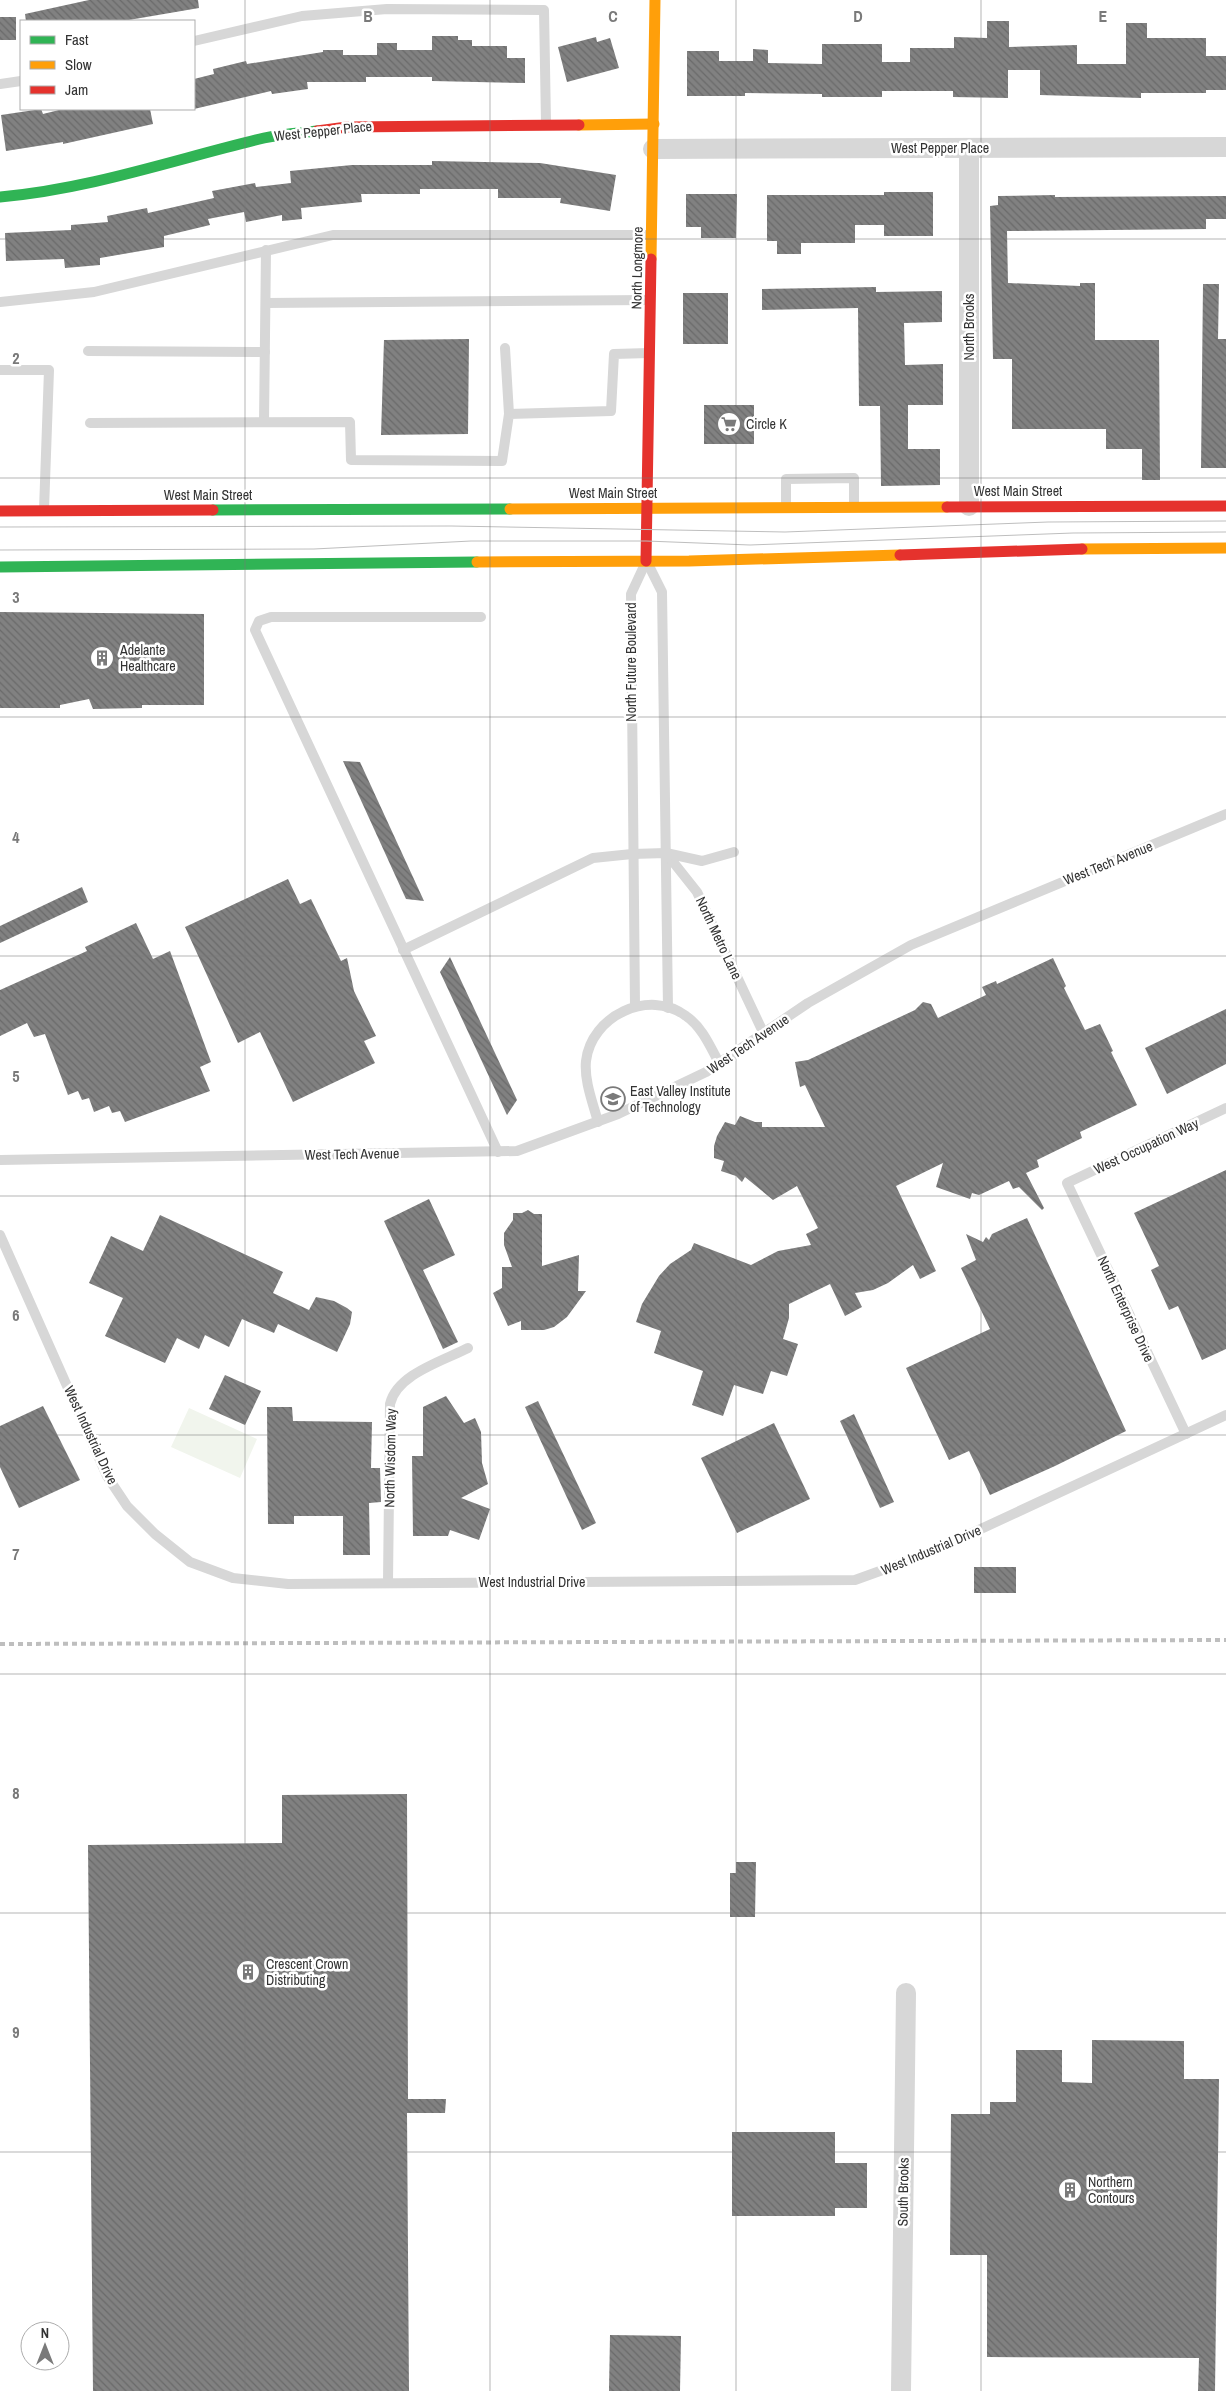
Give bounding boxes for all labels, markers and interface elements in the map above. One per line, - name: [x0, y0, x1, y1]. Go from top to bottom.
- text: B: [363, 5, 373, 27]
- text: C: [608, 5, 618, 27]
- text: D: [853, 5, 863, 27]
- text: E: [1099, 5, 1108, 27]
- legend: [20, 20, 195, 110]
- text: Fast: [65, 29, 89, 50]
- text: Slow: [65, 54, 92, 75]
- text: Jam: [65, 79, 88, 100]
- street label: West Pepper Place: [273, 117, 373, 145]
- street label: West Pepper Place: [891, 139, 989, 157]
- street label: North Longmore: [627, 226, 647, 310]
- street label: North Brooks: [960, 293, 978, 361]
- text: 2: [12, 347, 20, 369]
- supermarket icon: Circle K: [716, 411, 742, 437]
- place label: Circle K: [746, 415, 787, 433]
- street label: West Main Street: [974, 482, 1062, 500]
- street label: West Main Street: [569, 484, 657, 502]
- street label: West Main Street: [164, 486, 252, 504]
- text: 3: [12, 586, 20, 608]
- street label: North Future Boulevard: [622, 602, 640, 722]
- place label: Adelante Healthcare: [119, 641, 176, 675]
- building icon: Adelante Healthcare: [89, 645, 115, 671]
- text: 4: [12, 826, 20, 848]
- street label: West Tech Avenue: [1061, 837, 1155, 889]
- street label: North Metro Lane: [692, 894, 746, 982]
- street label: West Tech Avenue: [704, 1010, 792, 1078]
- text: 5: [12, 1065, 20, 1087]
- place label: East Valley Institute of Technology: [630, 1082, 731, 1116]
- school or university icon: East Valley Institute of Technology: [600, 1086, 626, 1112]
- street label: West Occupation Way: [1091, 1114, 1202, 1178]
- street label: West Tech Avenue: [305, 1144, 399, 1164]
- street label: North Enterprise Drive: [1094, 1253, 1158, 1365]
- text: 6: [12, 1304, 20, 1326]
- street label: West Industrial Drive: [60, 1383, 122, 1487]
- street label: North Wisdom Way: [380, 1408, 400, 1508]
- street label: West Industrial Drive: [878, 1521, 984, 1579]
- text: 7: [12, 1543, 20, 1565]
- street label: West Industrial Drive: [479, 1573, 586, 1591]
- text: 8: [12, 1782, 20, 1804]
- place label: Crescent Crown Distributing: [266, 1955, 348, 1989]
- building icon: Crescent Crown Distributing: [235, 1959, 261, 1985]
- text: 9: [12, 2021, 20, 2043]
- street label: South Brooks: [893, 2157, 913, 2227]
- place label: Northern Contours: [1088, 2173, 1135, 2207]
- building icon: Northern Contours: [1057, 2177, 1083, 2203]
- north arrow: [20, 2321, 70, 2371]
- text: N: [41, 2324, 49, 2342]

